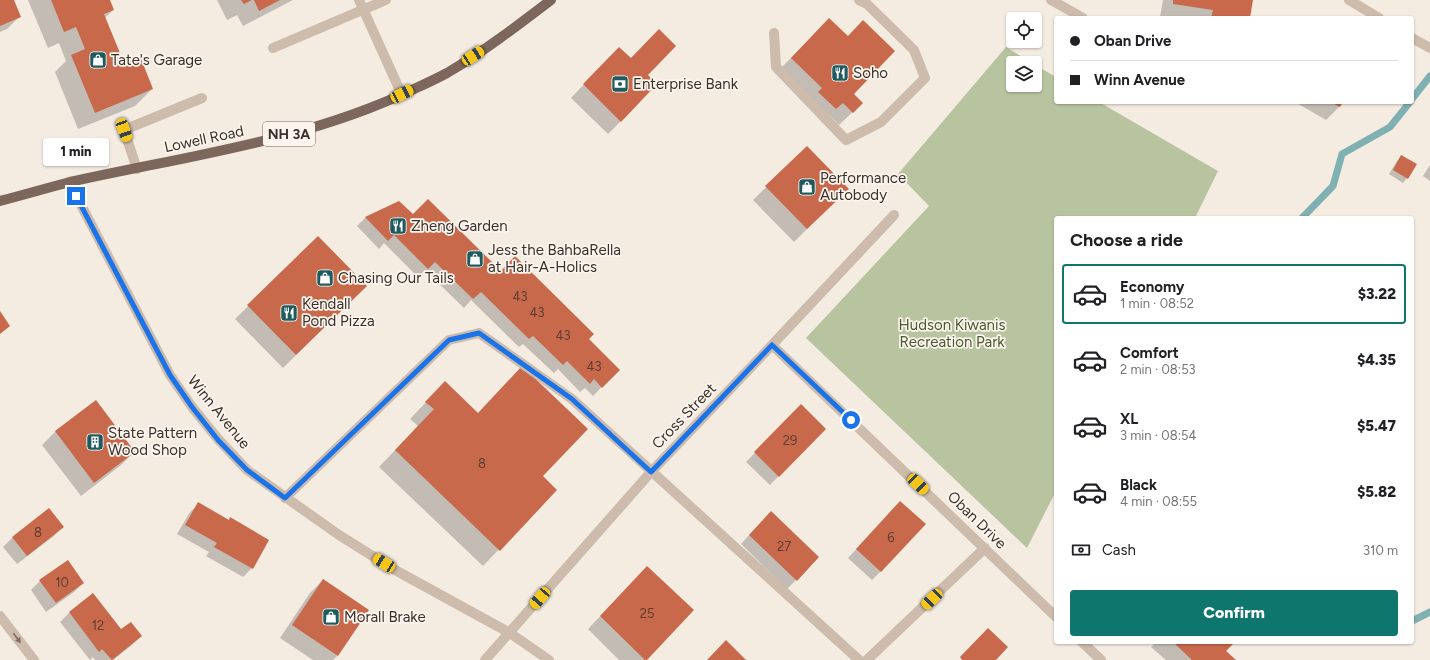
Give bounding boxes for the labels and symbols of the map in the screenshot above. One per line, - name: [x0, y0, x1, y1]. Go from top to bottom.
- car: [460, 44, 486, 68]
- shop icon: Tate's Garage: [88, 50, 108, 70]
- place label: Tate's Garage: [111, 51, 202, 69]
- restaurant icon: Soho: [830, 63, 850, 83]
- place label: Soho: [853, 64, 888, 82]
- bank icon: Enterprise Bank: [610, 74, 630, 94]
- place label: Enterprise Bank: [633, 75, 739, 93]
- car: [389, 83, 415, 105]
- car: [114, 117, 134, 143]
- street label: Lowell Road: [163, 122, 245, 156]
- road number: NH 3A: [263, 122, 315, 146]
- callout: 1 min: [43, 138, 109, 166]
- place label: Performance Autobody: [820, 169, 906, 204]
- shop icon: Performance Autobody: [797, 177, 817, 197]
- route end: [67, 187, 85, 205]
- restaurant icon: Zheng Garden: [388, 216, 408, 236]
- place label: Zheng Garden: [411, 217, 508, 235]
- place label: Jess the BahbaRella at Hair-A-Holics: [488, 241, 621, 276]
- shop icon: Jess the BahbaRella at Hair-A-Holics: [465, 249, 485, 269]
- shop icon: Chasing Our Tails: [315, 268, 335, 288]
- place label: Chasing Our Tails: [338, 269, 454, 287]
- house number: 43: [512, 289, 528, 304]
- place label: Kendall Pond Pizza: [302, 295, 375, 330]
- restaurant icon: Kendall Pond Pizza: [279, 303, 299, 323]
- house number: 43: [529, 305, 545, 320]
- park label: Hudson Kiwanis Recreation Park: [899, 316, 1005, 351]
- house number: 43: [555, 328, 571, 343]
- house number: 43: [586, 359, 602, 374]
- street label: Winn Avenue: [184, 372, 254, 452]
- street label: Cross Street: [648, 379, 720, 453]
- route start: [842, 411, 860, 429]
- place label: State Pattern Wood Shop: [108, 424, 197, 459]
- building icon: State Pattern Wood Shop: [85, 432, 105, 452]
- house number: 29: [783, 433, 797, 448]
- house number: 8: [478, 456, 486, 471]
- car: [905, 471, 931, 497]
- street label: Oban Drive: [944, 488, 1010, 552]
- house number: 8: [34, 525, 42, 540]
- house number: 6: [887, 530, 895, 545]
- house number: 27: [777, 539, 791, 554]
- car: [371, 552, 397, 574]
- house number: 10: [55, 575, 69, 590]
- car: [528, 585, 552, 611]
- car: [919, 586, 945, 612]
- house number: 25: [640, 606, 654, 621]
- shop icon: Morall Brake: [321, 607, 341, 627]
- place label: Morall Brake: [344, 608, 426, 626]
- house number: 12: [92, 618, 104, 633]
- one-way arrow: [13, 632, 21, 643]

